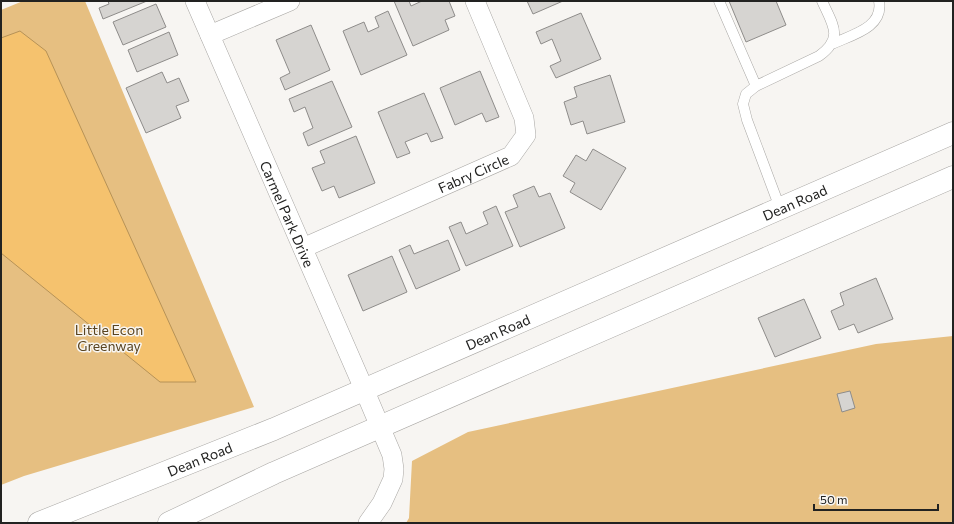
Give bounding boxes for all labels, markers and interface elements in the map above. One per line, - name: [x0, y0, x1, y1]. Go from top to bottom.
- street label: Fabry Circle: [435, 150, 511, 196]
- street label: Carmel Park Drive: [257, 158, 318, 269]
- street label: Dean Road: [760, 181, 829, 224]
- street label: Dean Road: [463, 310, 532, 353]
- park label: Little Econ Greenway: [75, 321, 143, 354]
- street label: Dean Road: [165, 438, 235, 479]
- scale bar: [814, 486, 938, 512]
- text: 50 m: [820, 492, 848, 506]

